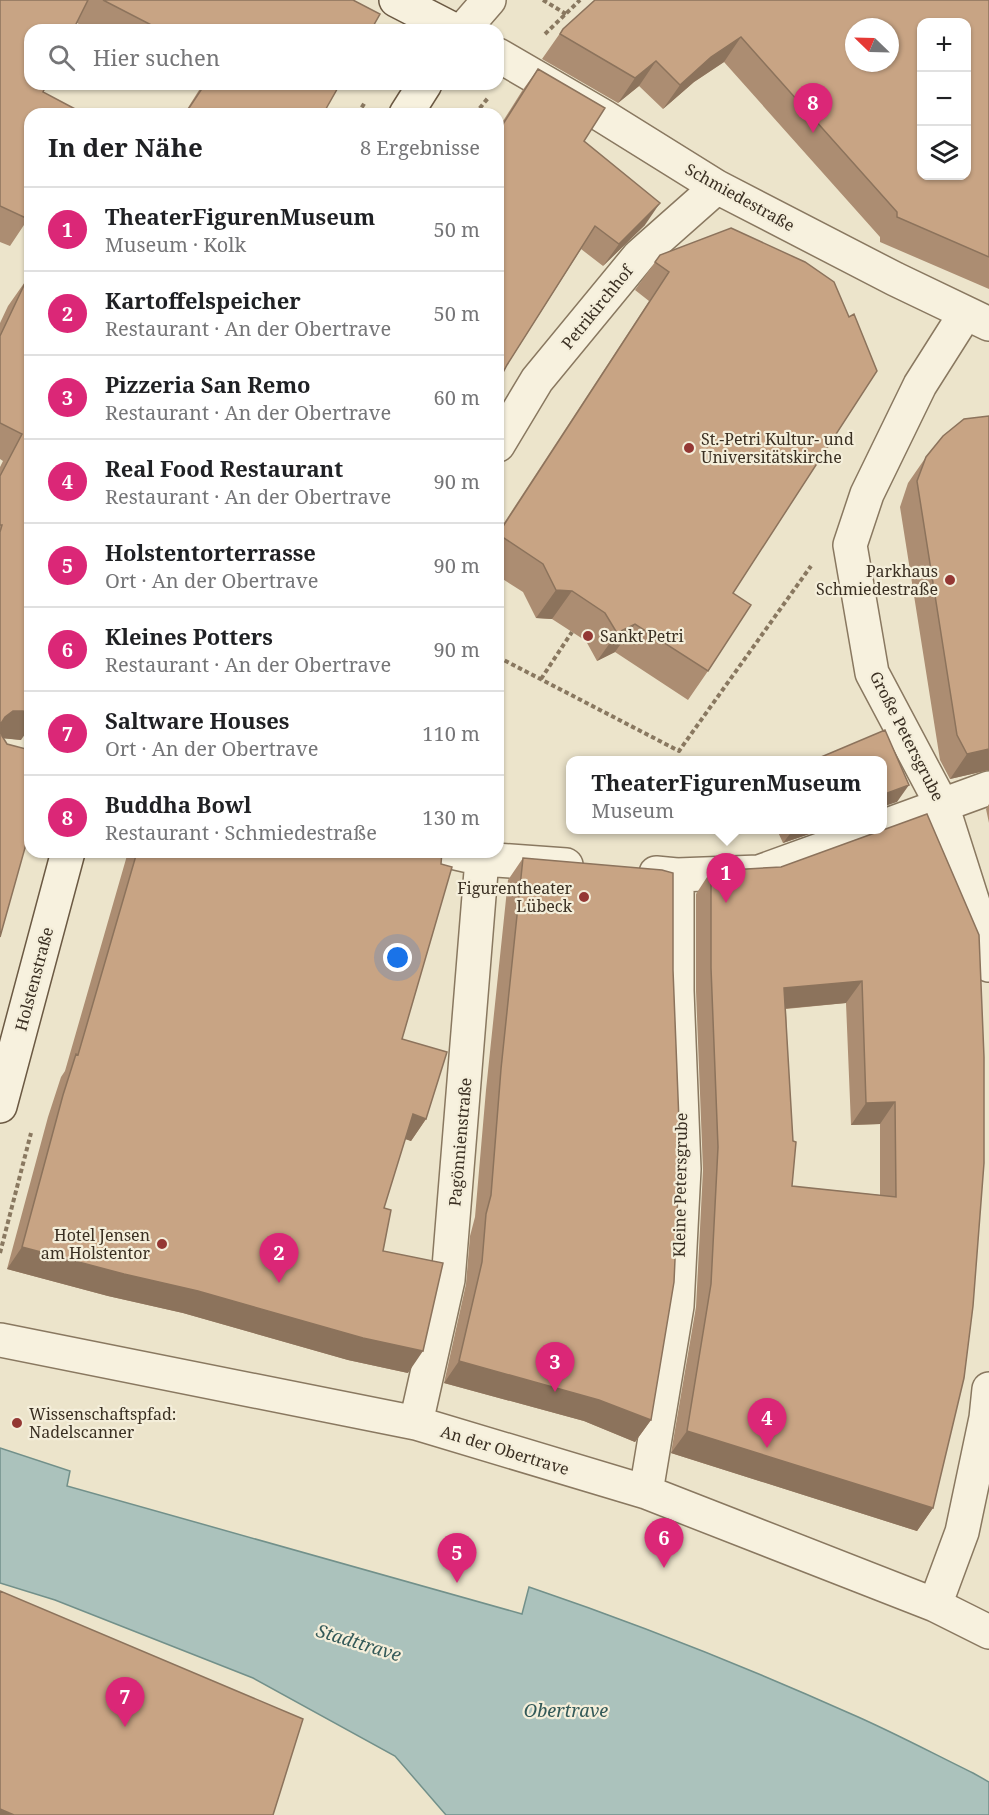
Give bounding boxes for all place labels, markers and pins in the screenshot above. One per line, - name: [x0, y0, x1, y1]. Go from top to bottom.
- pin: 8: [794, 84, 832, 133]
- place label: St.-Petri Kultur- und Universitätskirche: [701, 428, 854, 468]
- marker: St.-Petri Kultur- und Universitätskirche: [682, 441, 696, 455]
- place label: Parkhaus Schmiedestraße: [816, 560, 938, 600]
- marker: Parkhaus Schmiedestraße: [943, 573, 957, 587]
- place label: Sankt Petri: [600, 625, 684, 647]
- marker: Sankt Petri: [581, 629, 595, 643]
- pin: 1: [706, 854, 746, 903]
- place label: Figurentheater Lübeck: [457, 877, 573, 917]
- marker: Figurentheater Lübeck: [577, 890, 591, 904]
- place label: Hotel Jensen am Holstentor: [41, 1224, 150, 1264]
- pin: 2: [260, 1234, 298, 1283]
- marker: Hotel Jensen am Holstentor: [155, 1237, 169, 1251]
- pin: 3: [536, 1342, 574, 1392]
- pin: 4: [748, 1398, 786, 1448]
- place label: Wissenschaftspfad: Nadelscanner: [29, 1403, 176, 1443]
- marker: Wissenschaftspfad: Nadelscanner: [10, 1416, 24, 1430]
- pin: 6: [644, 1518, 684, 1568]
- pin: 5: [438, 1534, 476, 1583]
- pin: 7: [106, 1678, 144, 1727]

